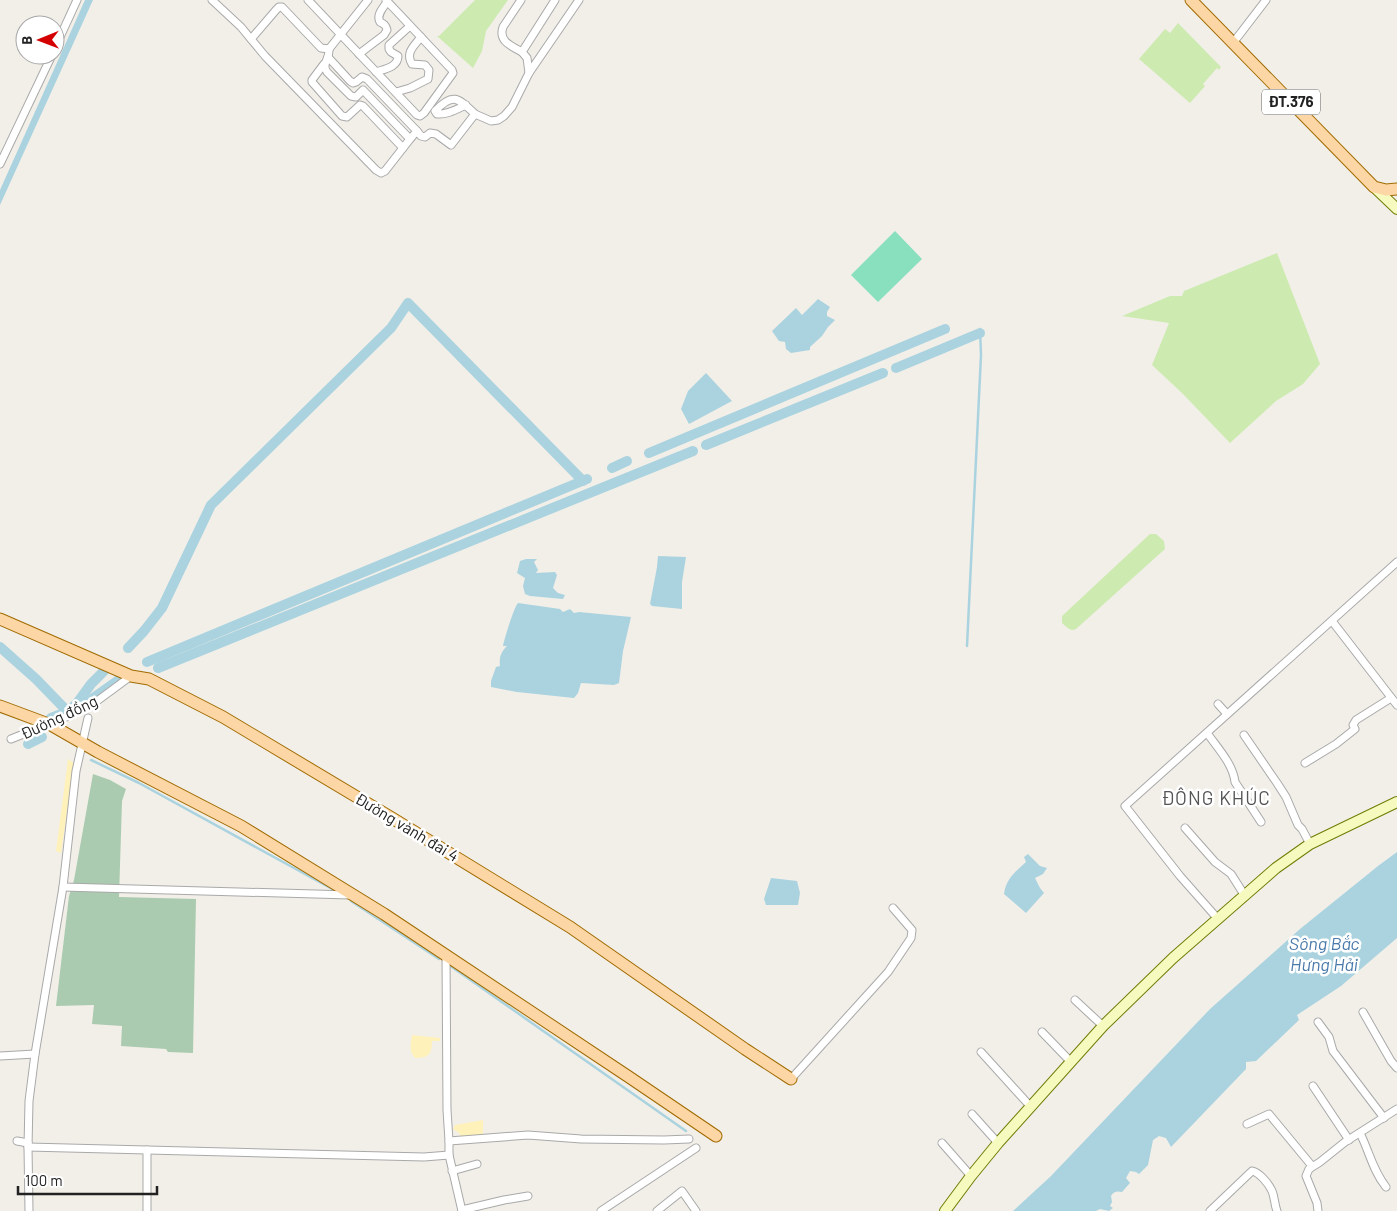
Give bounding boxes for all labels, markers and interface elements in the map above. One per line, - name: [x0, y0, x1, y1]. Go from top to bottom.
- north arrow: [15, 15, 65, 65]
- text: B: [18, 36, 35, 45]
- road number: ĐT.376: [1262, 90, 1320, 114]
- street label: Đường đồng: [17, 690, 100, 743]
- district label: ĐÔNG KHÚC: [1161, 786, 1271, 809]
- street label: Đường vành đai 4: [352, 788, 462, 865]
- water label: Sông Bắc Hưng Hải: [1289, 932, 1359, 975]
- scale bar: [18, 1164, 156, 1196]
- text: 100 m: [25, 1171, 63, 1189]

